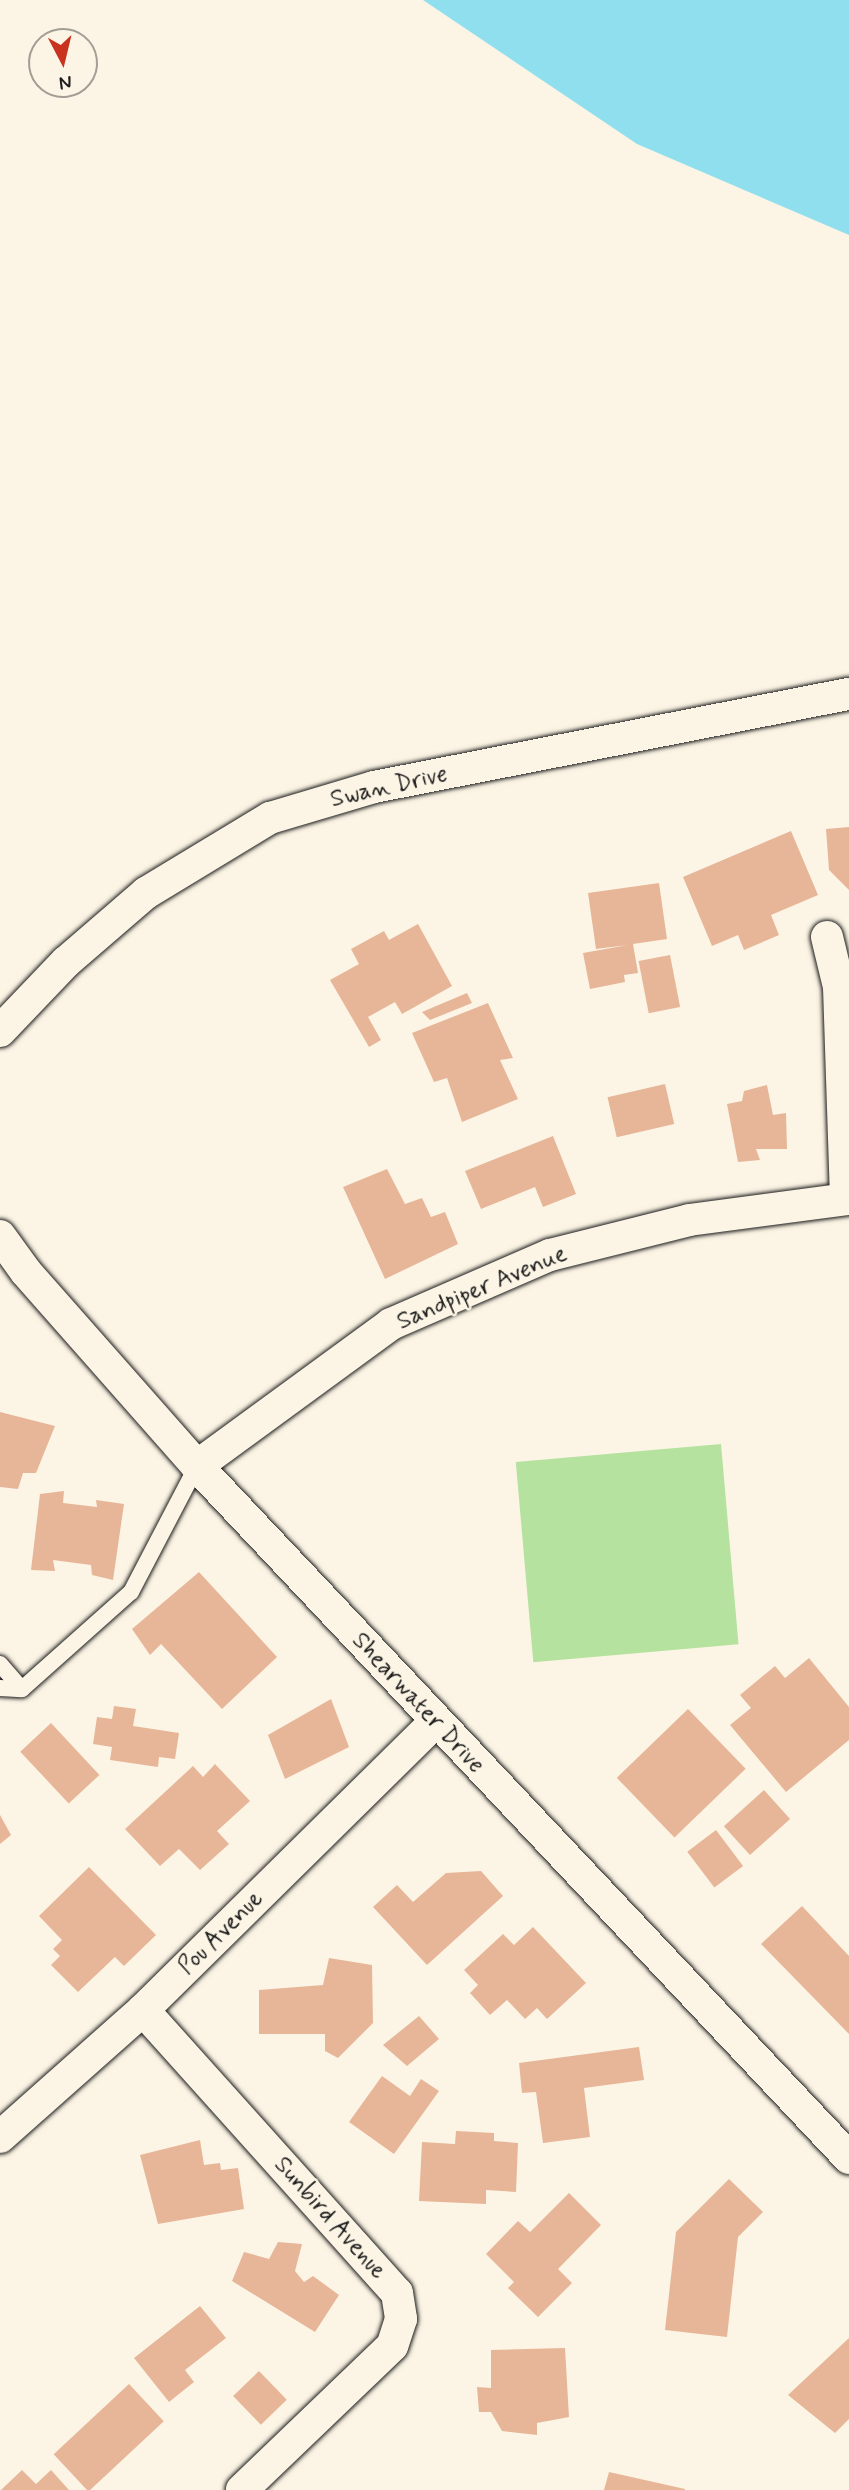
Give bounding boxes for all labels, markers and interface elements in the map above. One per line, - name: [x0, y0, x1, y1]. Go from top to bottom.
- north arrow: [28, 28, 98, 98]
- text: N: [58, 69, 73, 96]
- street label: Swan Drive: [328, 760, 450, 814]
- street label: Sandpiper Avenue: [393, 1239, 571, 1337]
- street label: Shearwater Drive: [345, 1627, 491, 1779]
- street label: Pou Avenue: [171, 1883, 271, 1983]
- street label: Sunbird Avenue: [266, 2149, 394, 2287]

